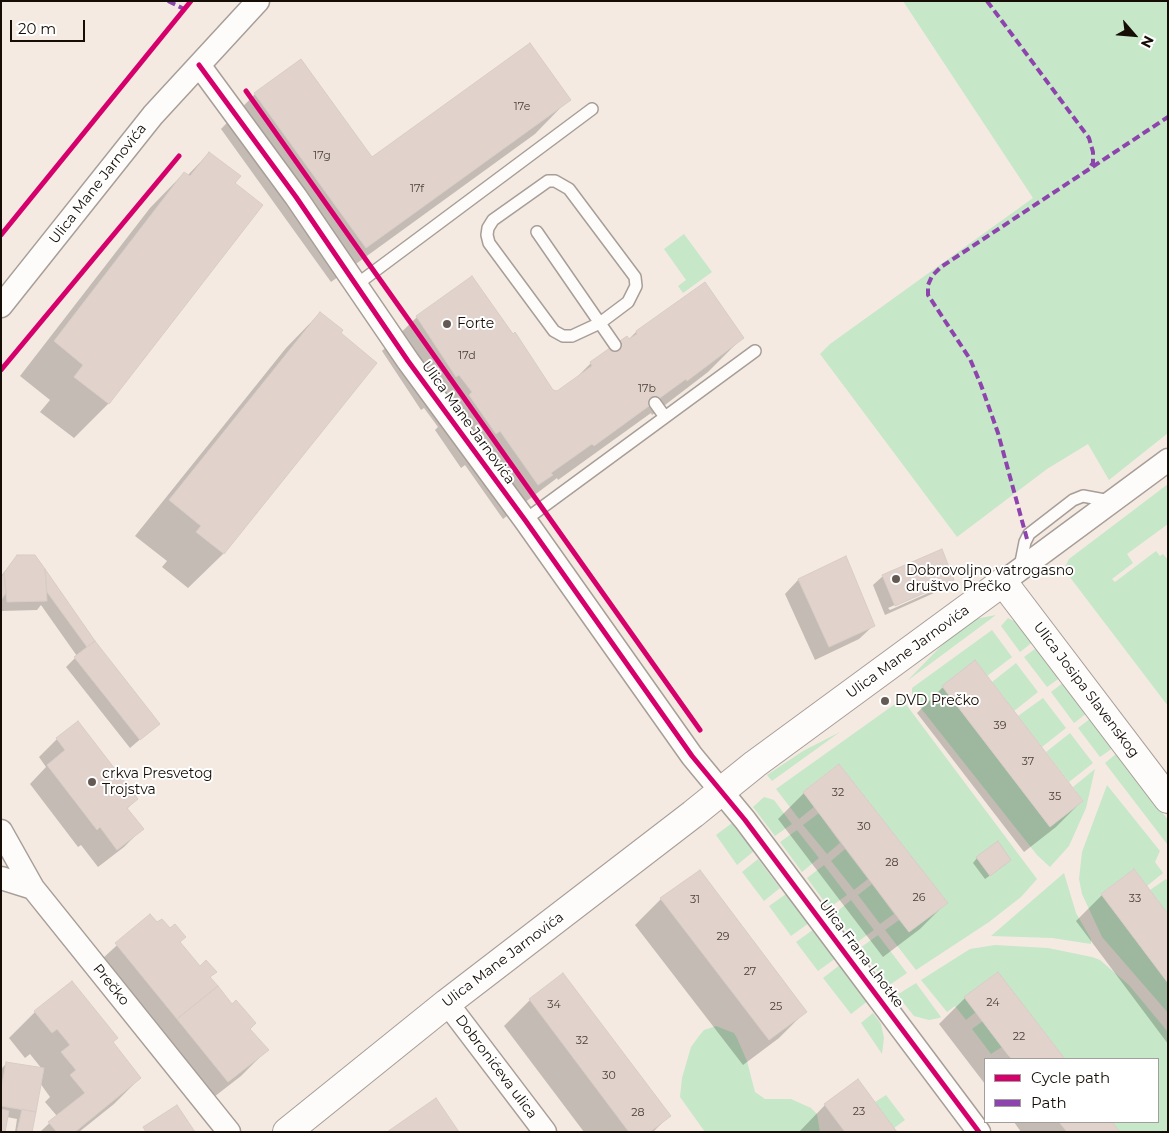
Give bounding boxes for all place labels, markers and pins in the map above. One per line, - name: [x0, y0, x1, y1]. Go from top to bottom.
- place label: Forte: [457, 316, 494, 332]
- marker: Forte: [441, 318, 453, 330]
- place label: Dobrovoljno vatrogasno društvo Prečko: [906, 563, 1074, 596]
- marker: Dobrovoljno vatrogasno društvo Prečko: [890, 573, 902, 585]
- place label: DVD Prečko: [895, 693, 979, 709]
- marker: DVD Prečko: [879, 695, 891, 707]
- place label: crkva Presvetog Trojstva: [102, 766, 213, 799]
- marker: crkva Presvetog Trojstva: [86, 776, 98, 788]

